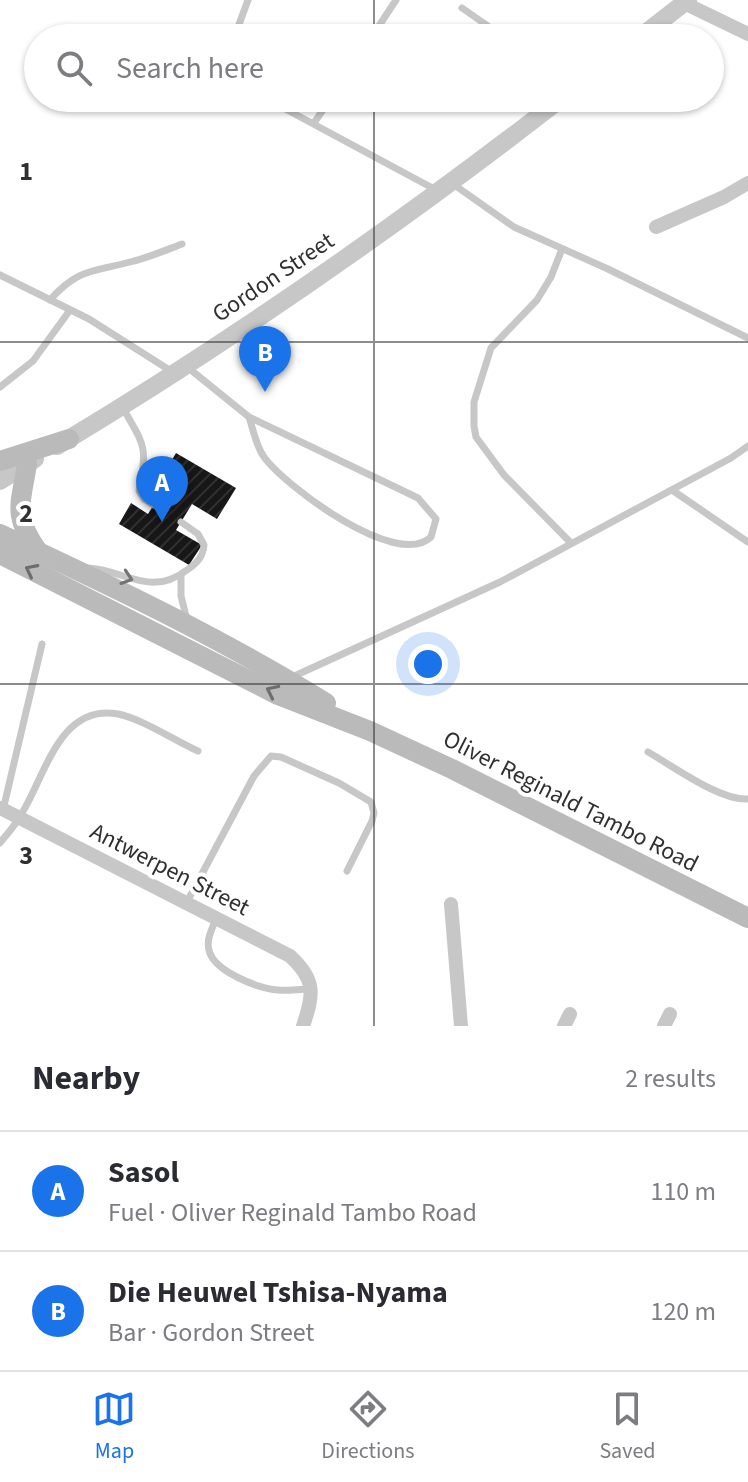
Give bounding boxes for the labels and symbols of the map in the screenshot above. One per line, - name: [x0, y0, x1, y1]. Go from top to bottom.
- text: 1: [19, 153, 33, 190]
- street label: Gordon Street: [205, 224, 341, 331]
- pin: B: [239, 326, 291, 392]
- pin: A: [136, 456, 188, 522]
- text: 2: [19, 495, 33, 532]
- one-way arrow: [25, 564, 40, 579]
- one-way arrow: [119, 569, 133, 585]
- your location: [408, 644, 448, 684]
- one-way arrow: [266, 685, 280, 701]
- street label: Oliver Reginald Tambo Road: [437, 722, 705, 881]
- street label: Antwerpen Street: [84, 814, 256, 925]
- text: 3: [19, 837, 33, 874]

